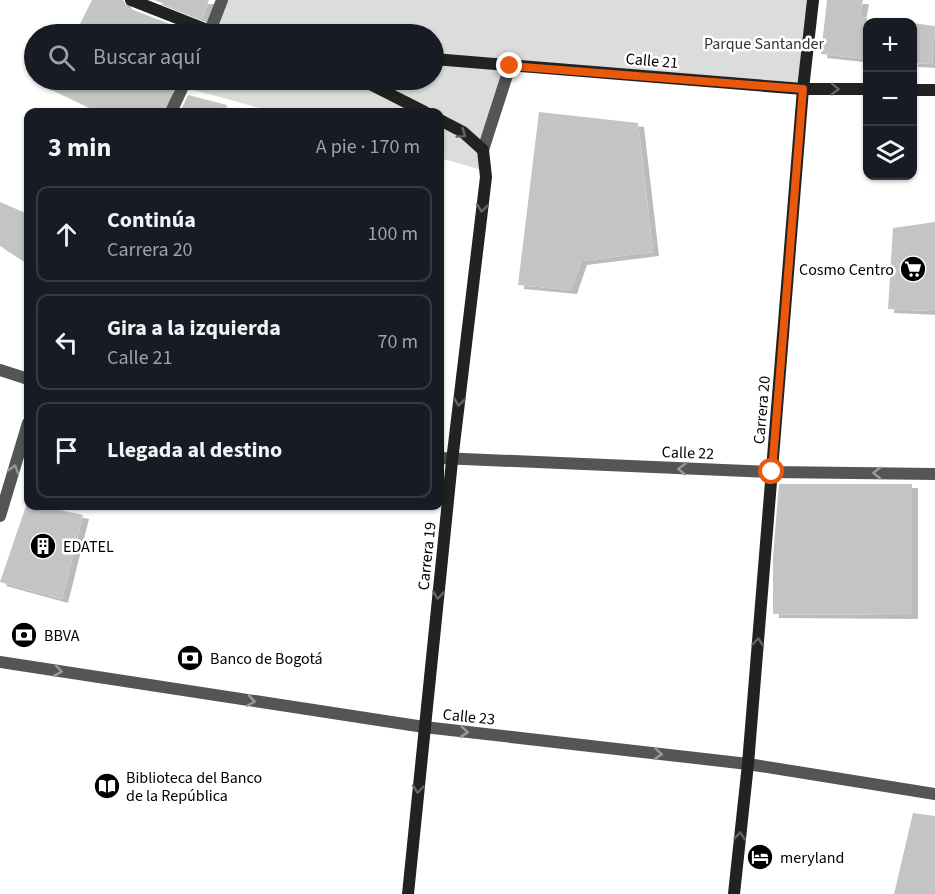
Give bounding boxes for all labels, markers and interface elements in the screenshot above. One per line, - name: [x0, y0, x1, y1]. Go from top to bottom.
- map controls: [863, 18, 917, 180]
- button: +: [863, 18, 917, 72]
- search box: [24, 24, 444, 90]
- park label: Parque Santander: [704, 33, 825, 55]
- icon: search: [45, 41, 78, 74]
- text: Buscar aquí: [93, 41, 201, 73]
- street label: Calle 21: [625, 48, 679, 74]
- route end: [496, 52, 522, 78]
- button: −: [863, 72, 917, 126]
- one-way arrow: [831, 83, 840, 95]
- one-way arrow: [456, 126, 467, 137]
- button: layers: [863, 126, 917, 180]
- text: 3 min: [48, 129, 111, 166]
- text: A pie · 170 m: [316, 133, 420, 161]
- one-way arrow: [476, 203, 489, 212]
- text: Continúa: [107, 204, 196, 236]
- icon: ahead: [50, 218, 83, 251]
- text: 100 m: [368, 220, 418, 248]
- text: Carrera 20: [107, 236, 193, 264]
- supermarket icon: Cosmo Centro: [898, 254, 928, 284]
- place label: Cosmo Centro: [799, 259, 894, 281]
- text: Gira a la izquierda: [107, 312, 281, 344]
- icon: left: [50, 326, 83, 359]
- text: 70 m: [378, 328, 418, 356]
- text: Calle 21: [107, 344, 173, 372]
- street label: Carrera 20: [748, 375, 776, 445]
- one-way arrow: [454, 397, 466, 406]
- icon: arrive: [50, 434, 83, 467]
- text: Llegada al destino: [107, 434, 282, 466]
- street label: Calle 22: [661, 441, 715, 465]
- route start: [758, 458, 784, 484]
- one-way arrow: [677, 462, 686, 475]
- one-way arrow: [7, 464, 19, 475]
- one-way arrow: [872, 467, 881, 480]
- street label: Carrera 19: [412, 521, 442, 591]
- building icon: EDATEL: [28, 531, 58, 561]
- place label: EDATEL: [63, 536, 114, 558]
- one-way arrow: [432, 591, 445, 600]
- bank icon: BBVA: [9, 620, 39, 650]
- place label: BBVA: [44, 625, 80, 647]
- one-way arrow: [751, 637, 764, 646]
- bank icon: Banco de Bogotá: [175, 643, 205, 673]
- place label: Banco de Bogotá: [210, 648, 323, 670]
- one-way arrow: [53, 664, 62, 676]
- one-way arrow: [246, 694, 255, 706]
- street label: Calle 23: [442, 703, 496, 731]
- one-way arrow: [460, 725, 469, 738]
- one-way arrow: [653, 747, 663, 760]
- place label: Biblioteca del Banco de la República: [126, 767, 262, 807]
- library icon: Biblioteca del Banco de la República: [92, 771, 122, 801]
- one-way arrow: [412, 785, 425, 794]
- one-way arrow: [733, 831, 746, 840]
- hotel icon: meryland: [745, 842, 775, 872]
- place label: meryland: [780, 847, 844, 869]

